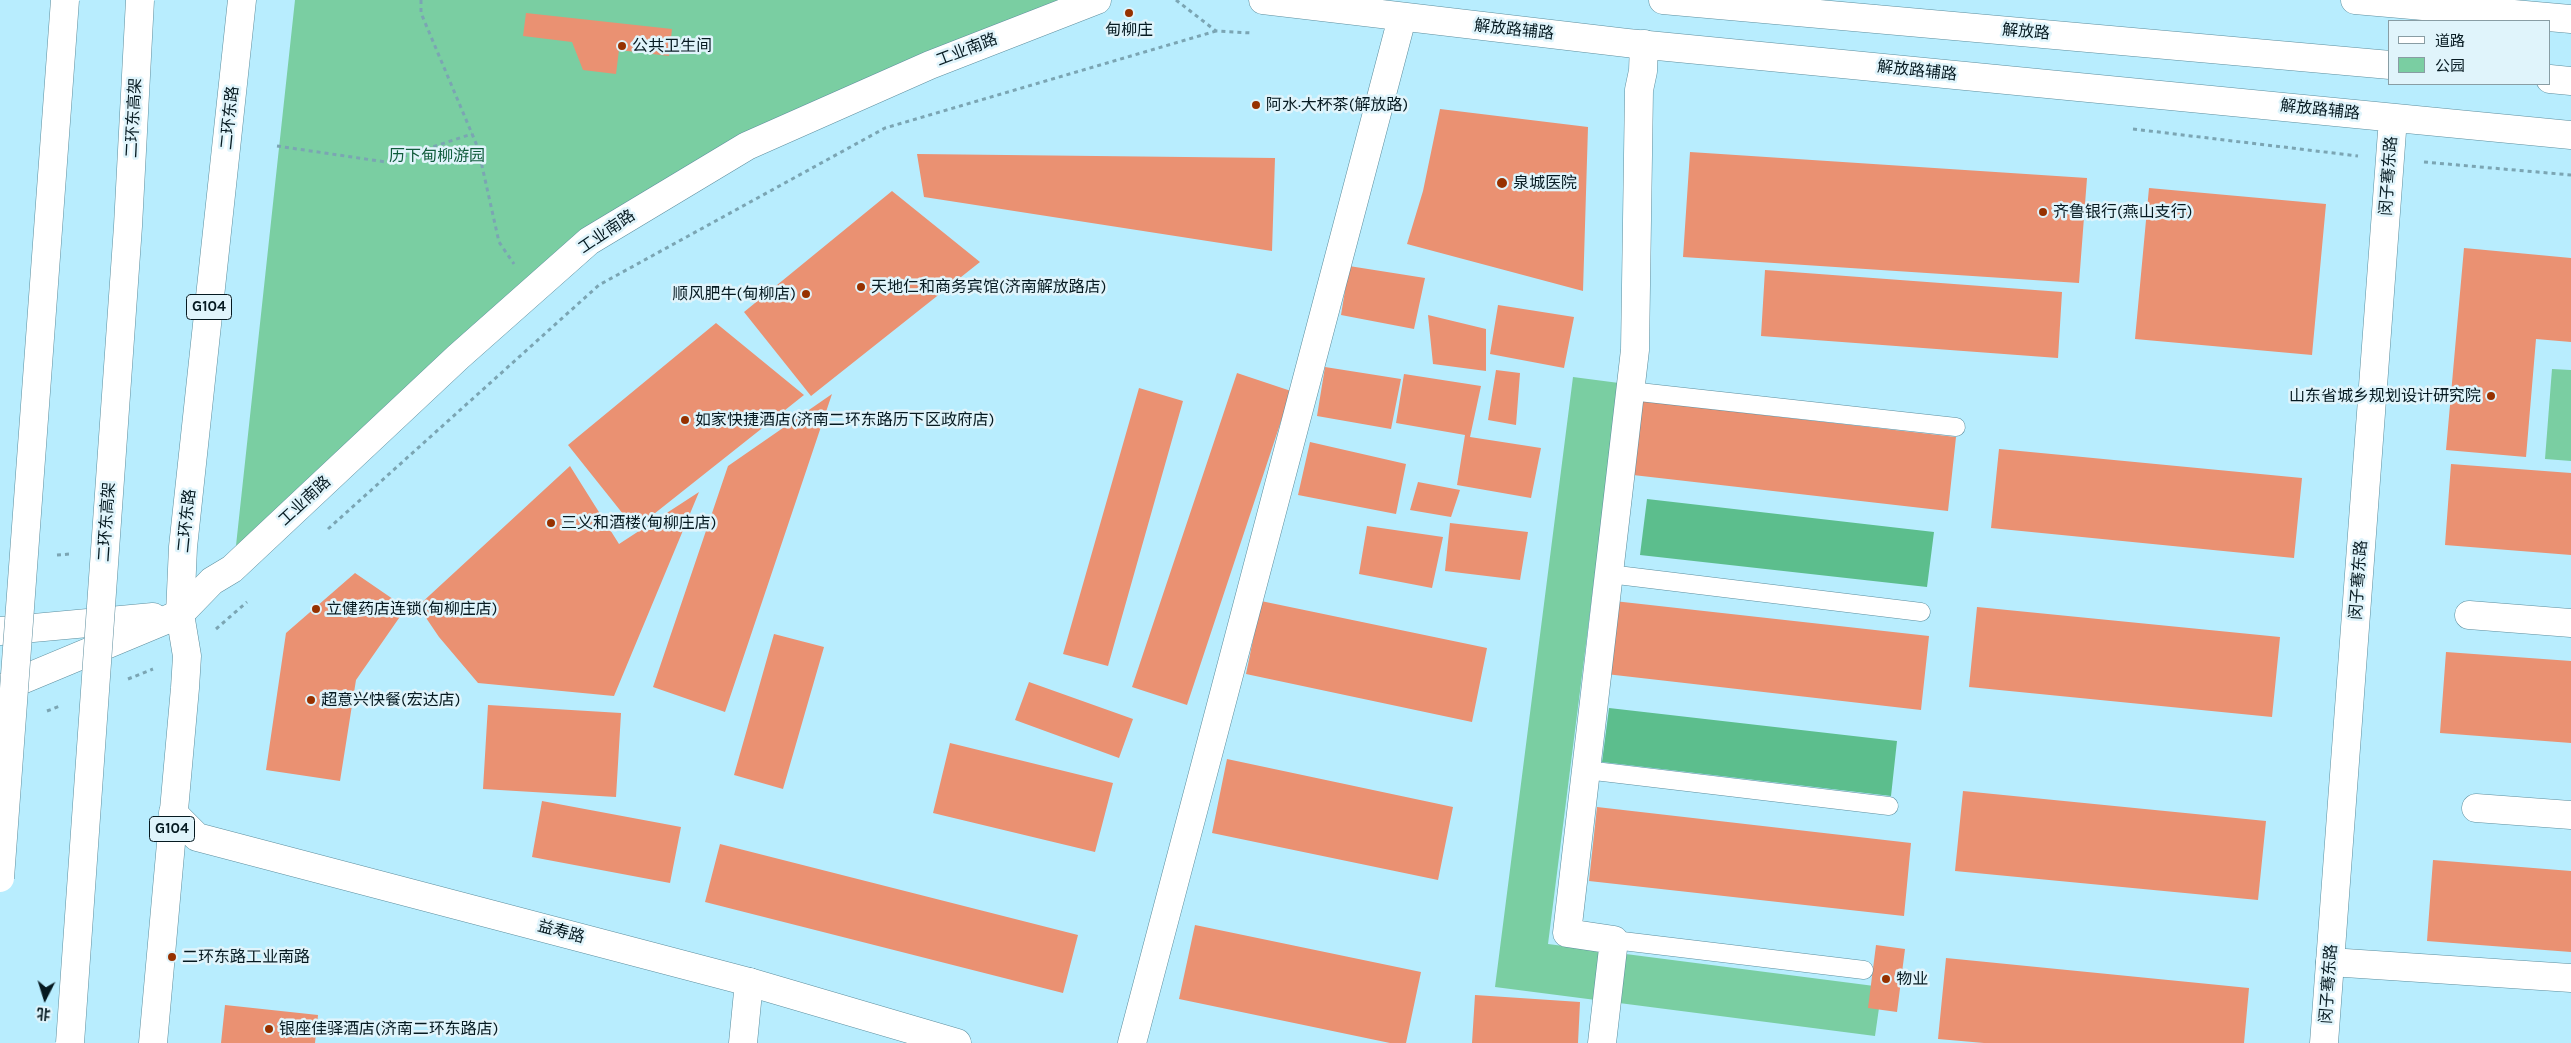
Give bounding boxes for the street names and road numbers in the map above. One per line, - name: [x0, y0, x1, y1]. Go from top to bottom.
- street label: 解放路辅路: [1473, 16, 1555, 44]
- street label: 解放路: [2001, 20, 2051, 44]
- street label: 工业南路: [934, 30, 1000, 70]
- street label: 解放路辅路: [1876, 57, 1958, 85]
- street label: 二环东高架: [122, 78, 146, 158]
- street label: 二环东路: [217, 85, 243, 151]
- street label: 解放路辅路: [2279, 96, 2361, 124]
- street label: 闵子骞东路: [2377, 135, 2401, 217]
- street label: 工业南路: [575, 206, 639, 258]
- road number: G104: [186, 294, 232, 320]
- street label: 工业南路: [275, 472, 335, 530]
- street label: 二环东高架: [95, 481, 119, 563]
- street label: 二环东路: [174, 488, 200, 554]
- street label: 闵子骞东路: [2347, 539, 2371, 621]
- road number: G104: [150, 816, 194, 842]
- street label: 益寿路: [535, 917, 587, 947]
- street label: 闵子骞东路: [2317, 943, 2341, 1025]

